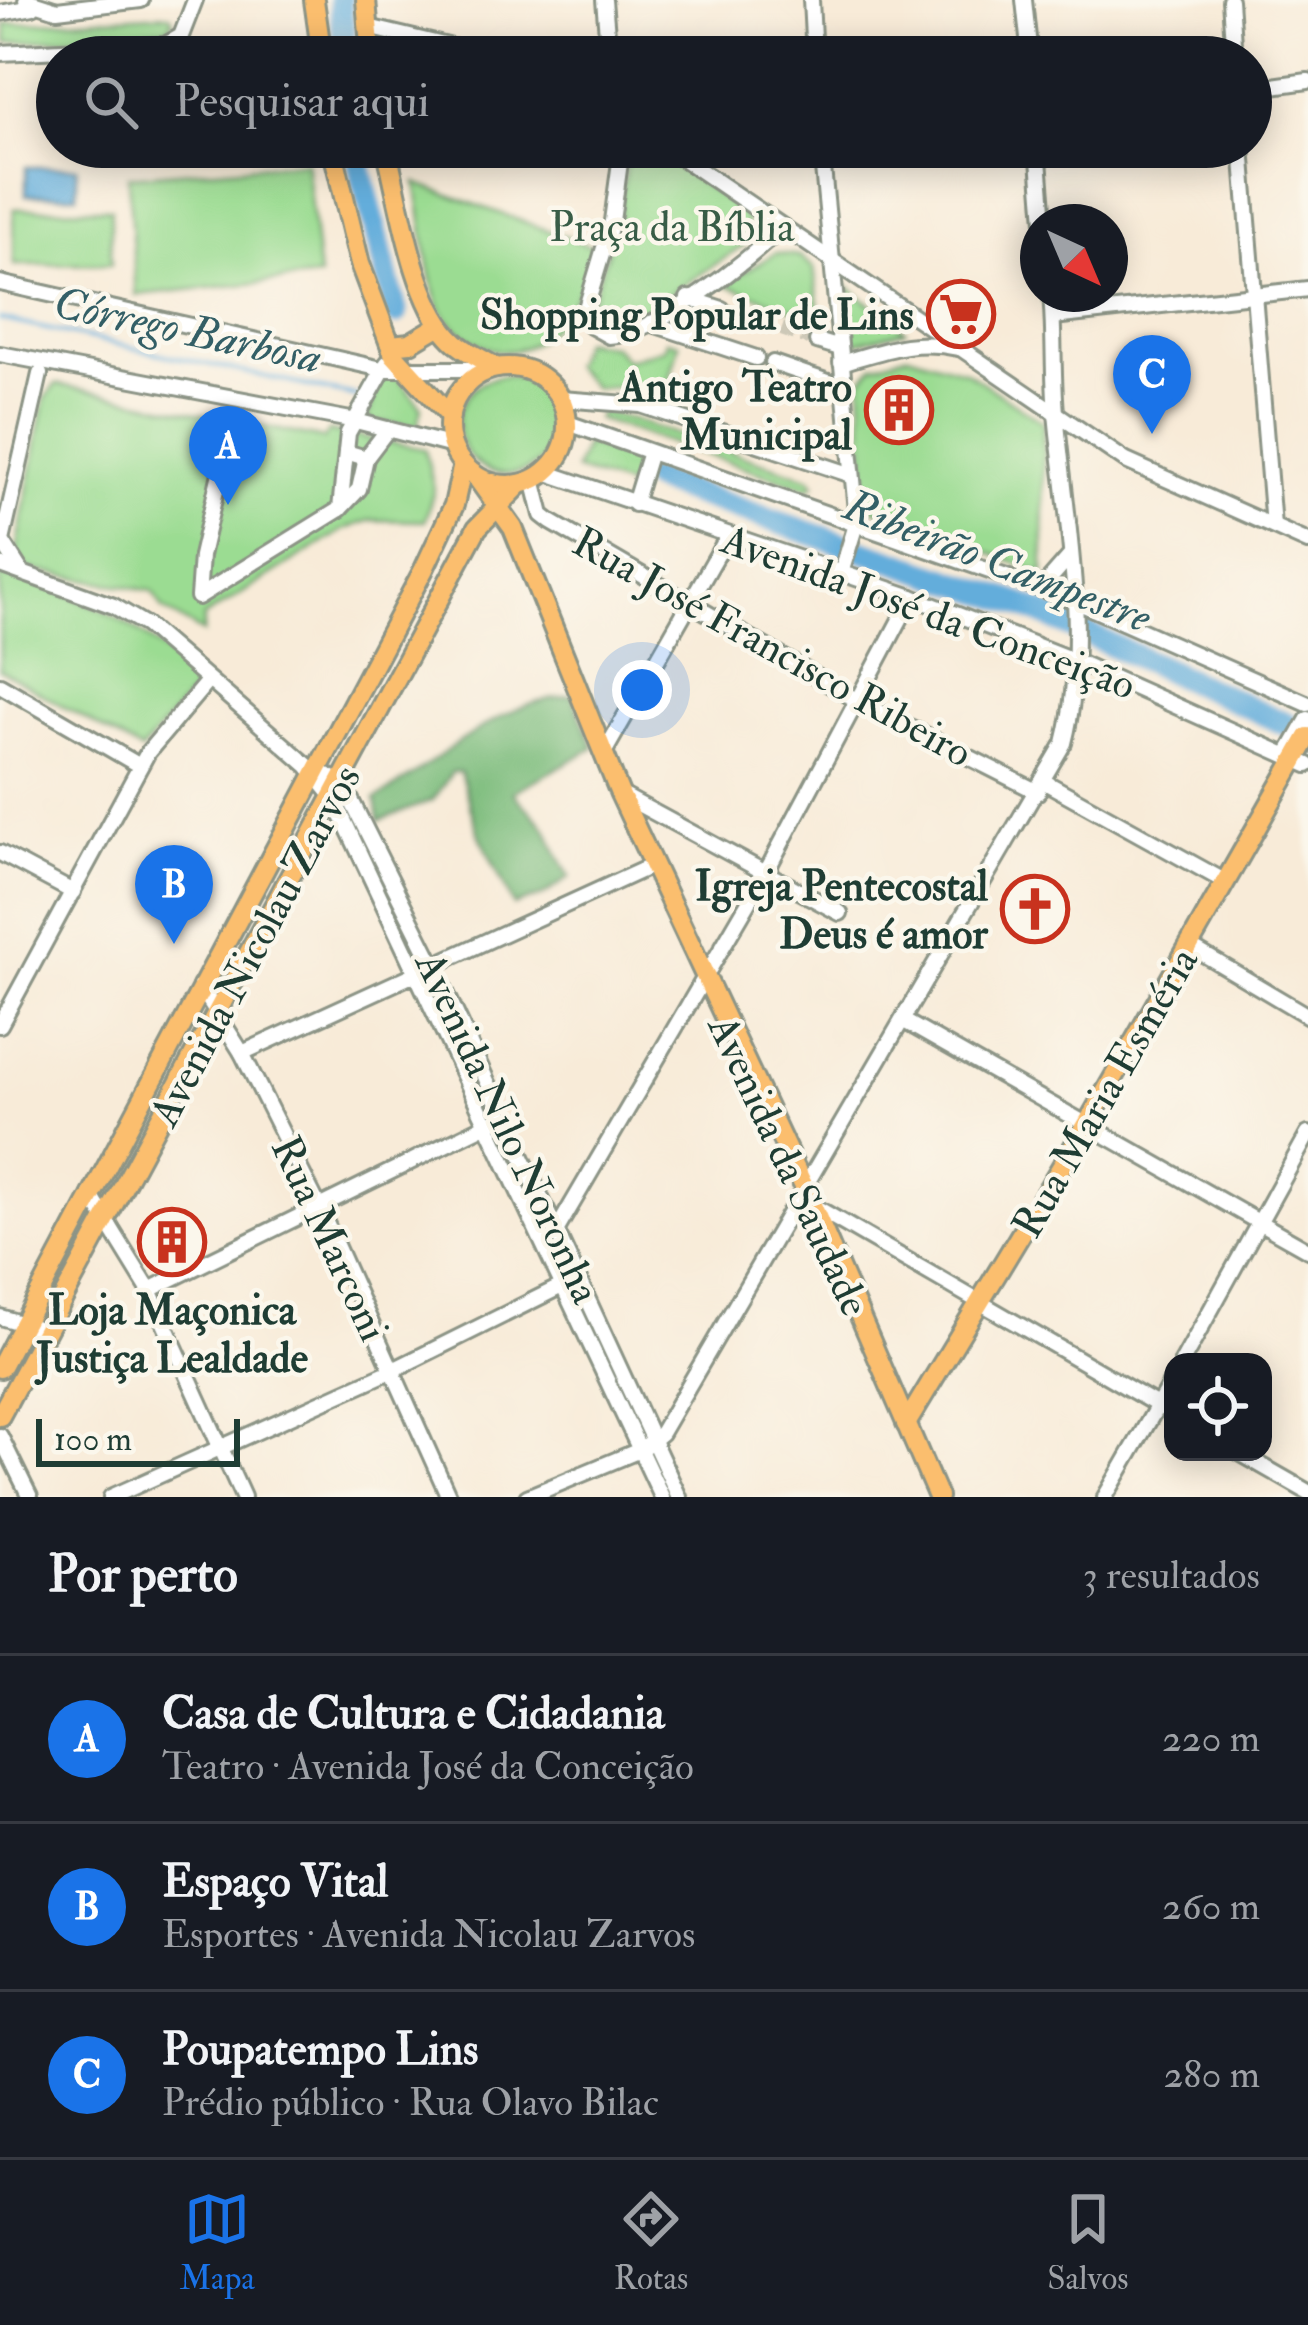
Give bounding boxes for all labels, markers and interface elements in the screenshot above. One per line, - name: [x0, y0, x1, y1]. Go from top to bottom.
- search box: [36, 36, 1272, 168]
- icon: search: [78, 69, 144, 135]
- text: Pesquisar aqui: [174, 74, 430, 130]
- park label: Praça da Bíblia: [550, 202, 795, 254]
- north arrow: [1020, 204, 1128, 312]
- water label: Córrego Barbosa: [49, 275, 327, 387]
- supermarket icon: Shopping Popular de Lins: [926, 279, 996, 349]
- place label: Shopping Popular de Lins: [480, 290, 914, 342]
- pin: C: [1113, 335, 1191, 434]
- place label: Antigo Teatro Municipal: [617, 362, 852, 462]
- building icon: Antigo Teatro Municipal: [864, 375, 934, 445]
- pin: A: [189, 406, 267, 505]
- water label: Ribeirão Campestre: [835, 477, 1160, 646]
- street label: Avenida José da Conceição: [713, 513, 1142, 712]
- street label: Rua José Francisco Ribeiro: [563, 516, 981, 779]
- your location: [612, 660, 672, 720]
- street label: Avenida Nicolau Zarvos: [138, 757, 373, 1136]
- pin: B: [135, 845, 213, 944]
- place label: Igreja Pentecostal Deus é amor: [695, 861, 989, 961]
- church icon: Igreja Pentecostal Deus é amor: [1000, 874, 1070, 944]
- street label: Rua Maria Esméria: [1002, 938, 1210, 1248]
- street label: Avenida Nilo Noronha: [402, 943, 612, 1313]
- street label: Avenida da Saudade: [695, 1006, 881, 1324]
- street label: Rua Marconi: [259, 1128, 399, 1350]
- building icon: Loja Maçonica Justiça Lealdade: [137, 1207, 207, 1277]
- place label: Loja Maçonica Justiça Lealdade: [34, 1285, 308, 1385]
- map controls: [1164, 1353, 1272, 1461]
- button: locate: [1164, 1353, 1272, 1461]
- scale bar: [36, 1413, 240, 1466]
- text: 100 m: [54, 1419, 132, 1460]
- text: Por perto: [48, 1543, 238, 1607]
- text: 3 resultados: [1083, 1551, 1260, 1600]
- text: Casa de Cultura e Cidadania: [162, 1686, 664, 1742]
- text: A: [75, 1714, 99, 1763]
- text: 220 m: [1162, 1714, 1260, 1763]
- text: Teatro · Avenida José da Conceição: [162, 1742, 694, 1791]
- text: Espaço Vital: [162, 1854, 388, 1910]
- text: B: [74, 1882, 100, 1931]
- text: 260 m: [1162, 1882, 1260, 1931]
- text: Esportes · Avenida Nicolau Zarvos: [162, 1910, 695, 1959]
- text: Poupatempo Lins: [162, 2022, 479, 2078]
- text: C: [73, 2050, 101, 2099]
- text: 280 m: [1163, 2050, 1260, 2099]
- text: Prédio público · Rua Olavo Bilac: [162, 2078, 659, 2127]
- tab: Mapa: [179, 2186, 255, 2299]
- tab: Rotas: [614, 2186, 688, 2299]
- tab: Salvos: [1047, 2186, 1129, 2299]

